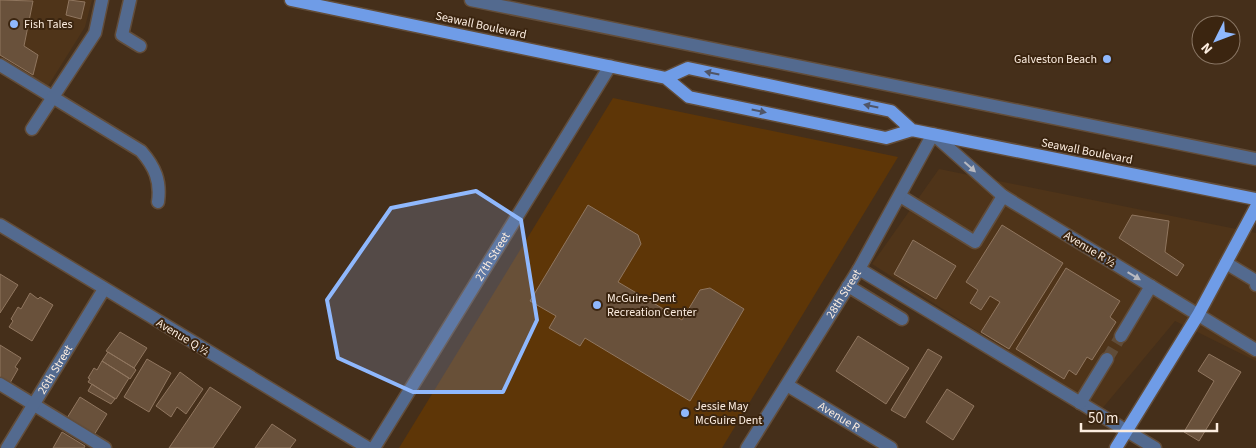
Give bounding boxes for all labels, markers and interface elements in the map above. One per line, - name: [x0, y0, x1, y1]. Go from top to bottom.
- street label: Seawall Boulevard: [434, 8, 528, 43]
- north arrow: [1191, 15, 1241, 65]
- place label: Fish Tales: [24, 16, 73, 33]
- marker: Fish Tales: [8, 18, 20, 30]
- text: N: [1197, 38, 1218, 58]
- place label: Galveston Beach: [1014, 51, 1097, 68]
- marker: Galveston Beach: [1101, 53, 1113, 65]
- one-way arrow: [704, 69, 720, 77]
- one-way arrow: [863, 102, 879, 110]
- one-way arrow: [751, 107, 766, 115]
- street label: Seawall Boulevard: [1040, 134, 1134, 169]
- one-way arrow: [963, 161, 975, 173]
- street label: Avenue R ½: [1060, 227, 1119, 272]
- street label: 27th Street: [471, 229, 514, 285]
- street label: 28th Street: [822, 266, 866, 322]
- one-way arrow: [1127, 271, 1140, 280]
- place label: McGuire-Dent Recreation Center: [607, 290, 698, 321]
- marker: McGuire-Dent Recreation Center: [591, 299, 603, 311]
- street label: Avenue Q ½: [153, 315, 213, 360]
- street label: 26th Street: [34, 342, 77, 398]
- place label: Jessie May McGuire Dent: [695, 398, 762, 429]
- street label: Avenue R: [815, 398, 863, 436]
- scale bar: [1081, 400, 1217, 432]
- marker: Jessie May McGuire Dent: [679, 407, 691, 419]
- text: 50 m: [1088, 408, 1118, 429]

